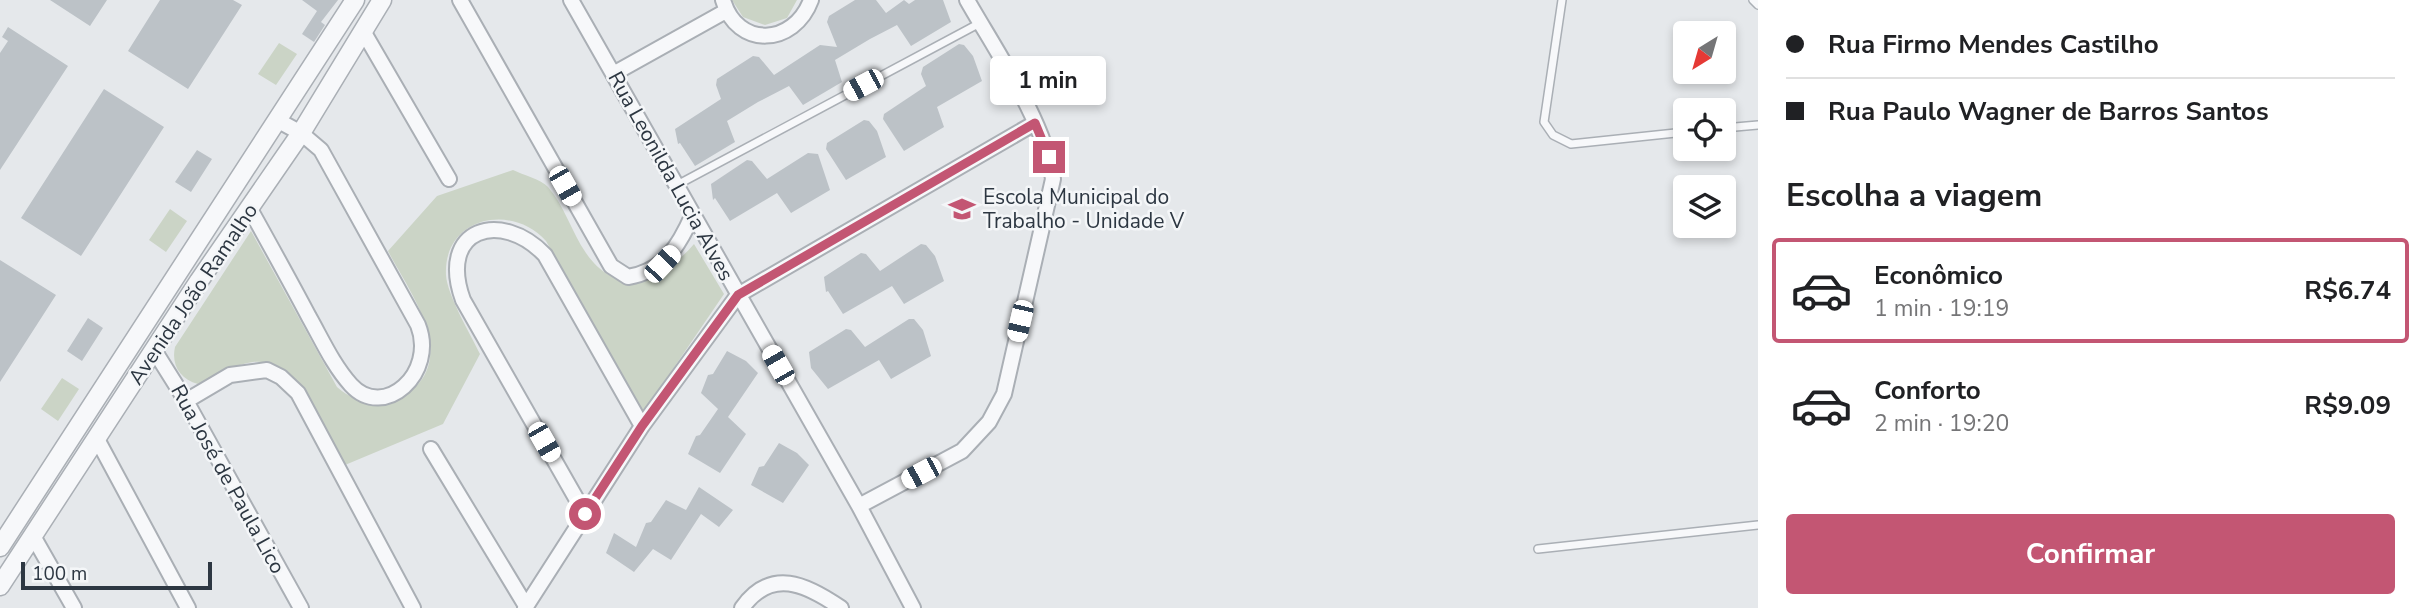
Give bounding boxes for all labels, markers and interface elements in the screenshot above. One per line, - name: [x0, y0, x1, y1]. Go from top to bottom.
- north arrow: [1673, 21, 1736, 84]
- map controls: [1673, 21, 1736, 238]
- text: Rua Firmo Mendes Castilho: [1828, 27, 2159, 62]
- callout: 1 min: [991, 55, 1107, 104]
- text: 1 min: [1018, 65, 1078, 96]
- street label: Rua Leonilda Lucia Alves: [602, 66, 740, 286]
- car: [840, 66, 887, 104]
- text: Rua Paulo Wagner de Barros Santos: [1828, 94, 2269, 129]
- button: locate: [1673, 98, 1736, 161]
- route end: [1033, 141, 1065, 173]
- car: [546, 163, 585, 209]
- text: Escolha a viagem: [1786, 174, 2042, 217]
- button: layers: [1673, 175, 1736, 238]
- place label: Escola Municipal do Trabalho - Unidade V: [983, 183, 1185, 235]
- school or university icon: Escola Municipal do Trabalho - Unidade V: [947, 194, 977, 224]
- street label: Avenida João Ramalho: [122, 198, 264, 390]
- car: [640, 241, 685, 287]
- text: Econômico: [1874, 258, 2003, 293]
- icon: car: [1790, 259, 1853, 322]
- text: R$6.74: [2304, 273, 2391, 308]
- text: 1 min · 19:19: [1874, 293, 2009, 324]
- car: [1006, 298, 1035, 344]
- car: [759, 342, 798, 388]
- text: Conforto: [1874, 373, 1981, 408]
- icon: car: [1790, 374, 1853, 437]
- street label: Rua José de Paula Lico: [164, 379, 292, 579]
- text: R$9.09: [2304, 388, 2391, 423]
- text: 2 min · 19:20: [1874, 408, 2009, 439]
- car: [525, 419, 564, 465]
- car: [898, 454, 945, 492]
- route start: [569, 498, 601, 530]
- button: Confirmar: [1786, 514, 2395, 594]
- scale bar: [21, 559, 212, 591]
- text: 100 m: [32, 561, 87, 587]

